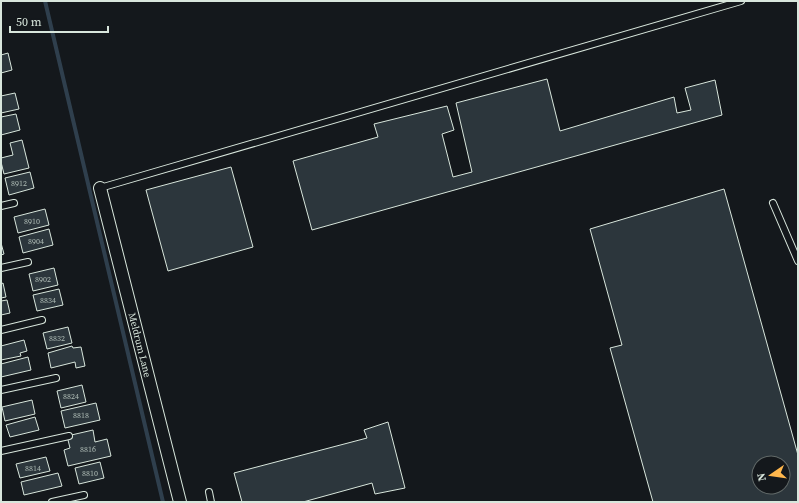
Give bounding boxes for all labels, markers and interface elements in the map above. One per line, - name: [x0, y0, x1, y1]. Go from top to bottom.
- scale bar: [10, 8, 108, 34]
- text: 50 m: [16, 14, 42, 30]
- house number: 8912: [11, 178, 27, 189]
- house number: 8910: [24, 216, 40, 227]
- house number: 8904: [28, 236, 44, 247]
- house number: 8902: [35, 274, 51, 285]
- house number: 8834: [40, 295, 56, 306]
- street label: Meldrum Lane: [126, 311, 154, 379]
- house number: 8832: [49, 333, 65, 344]
- house number: 8824: [63, 391, 79, 402]
- house number: 8818: [73, 410, 89, 421]
- house number: 8816: [80, 444, 96, 455]
- north arrow: [751, 455, 791, 495]
- house number: 8814: [25, 463, 41, 474]
- house number: 8810: [82, 468, 98, 479]
- text: N: [754, 472, 770, 483]

